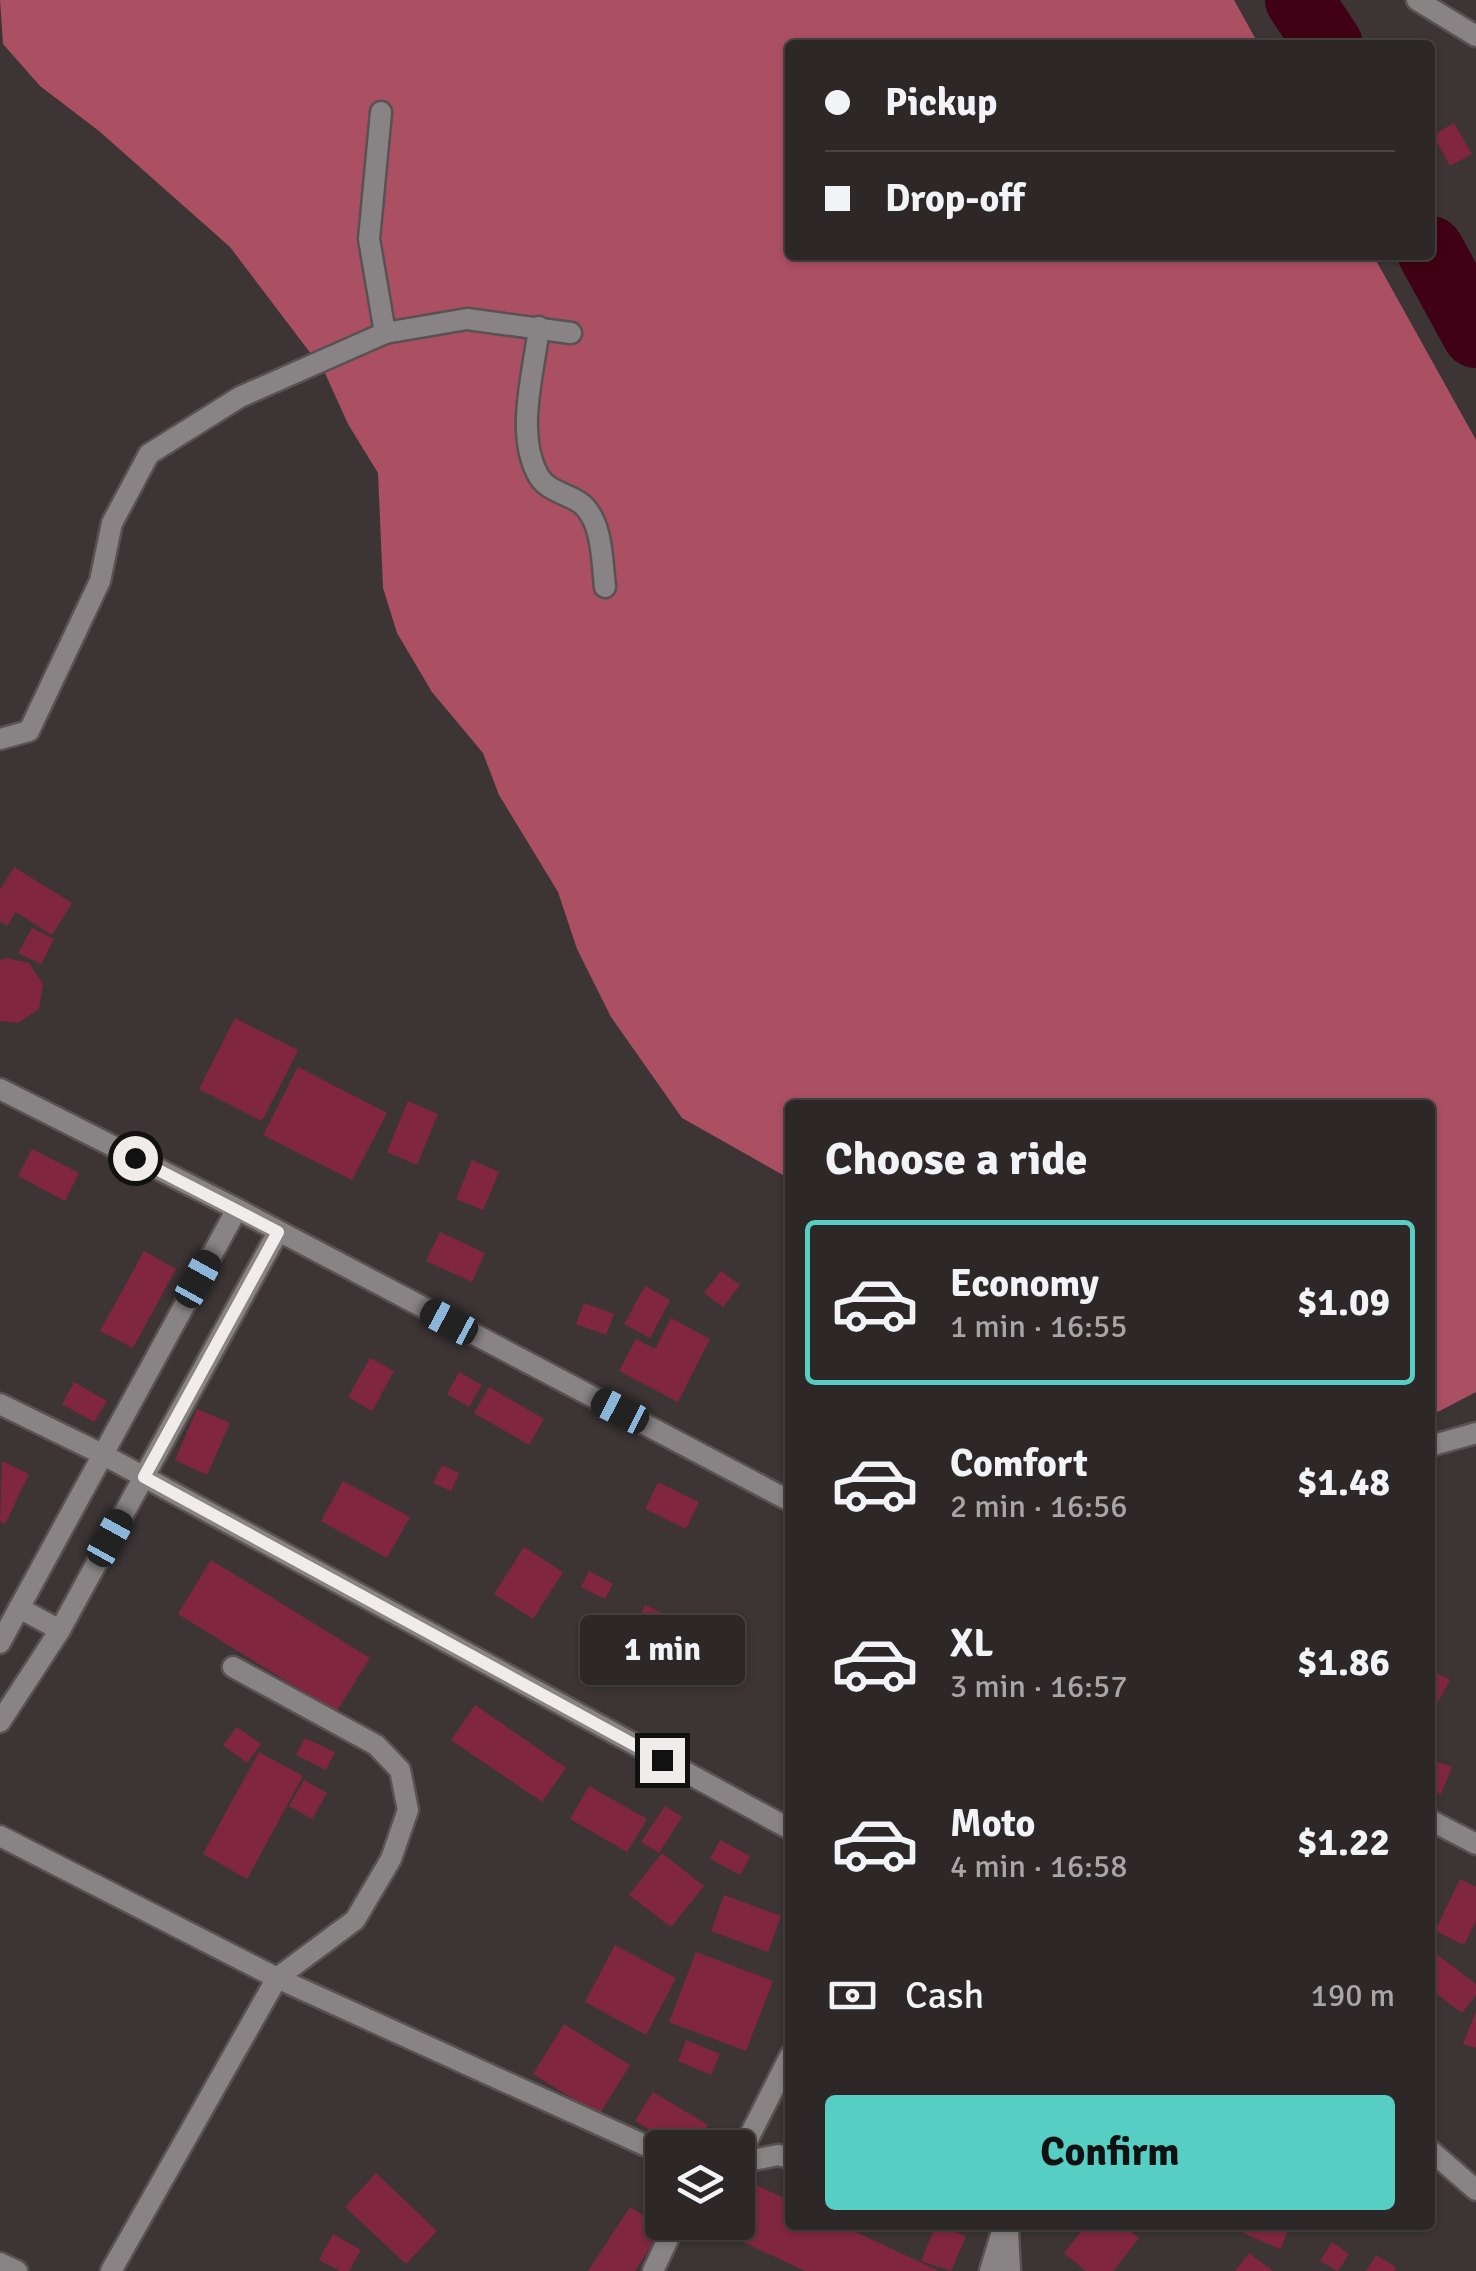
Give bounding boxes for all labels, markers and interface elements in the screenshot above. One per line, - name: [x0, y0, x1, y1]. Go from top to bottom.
- text: Pickup: [885, 79, 997, 126]
- text: Drop-off: [885, 175, 1025, 222]
- text: Choose a ride: [825, 1132, 1088, 1187]
- route start: [113, 1136, 158, 1181]
- car: [170, 1245, 226, 1313]
- icon: car: [830, 1258, 920, 1348]
- text: Economy: [950, 1260, 1099, 1307]
- text: $1.09: [1297, 1279, 1390, 1326]
- car: [415, 1295, 483, 1349]
- text: 1 min · 16:55: [950, 1307, 1128, 1346]
- car: [586, 1384, 654, 1438]
- icon: car: [830, 1438, 920, 1528]
- text: Comfort: [950, 1440, 1088, 1487]
- text: $1.48: [1297, 1459, 1390, 1506]
- text: 2 min · 16:56: [950, 1487, 1128, 1526]
- car: [82, 1504, 138, 1572]
- callout: 1 min: [580, 1615, 744, 1685]
- icon: car: [830, 1618, 920, 1708]
- text: XL: [950, 1620, 993, 1667]
- text: 1 min: [624, 1630, 701, 1669]
- text: $1.86: [1297, 1639, 1390, 1686]
- text: 3 min · 16:57: [950, 1667, 1128, 1706]
- route end: [640, 1738, 685, 1783]
- icon: car: [830, 1798, 920, 1888]
- text: Moto: [950, 1800, 1035, 1847]
- text: $1.22: [1297, 1819, 1390, 1866]
- text: 4 min · 16:58: [950, 1847, 1128, 1886]
- icon: cash: [825, 1968, 880, 2023]
- text: Cash: [905, 1972, 984, 2019]
- text: 190 m: [1311, 1976, 1395, 2015]
- button: Confirm: [825, 2095, 1395, 2210]
- map controls: [645, 2130, 755, 2240]
- button: layers: [645, 2130, 755, 2240]

